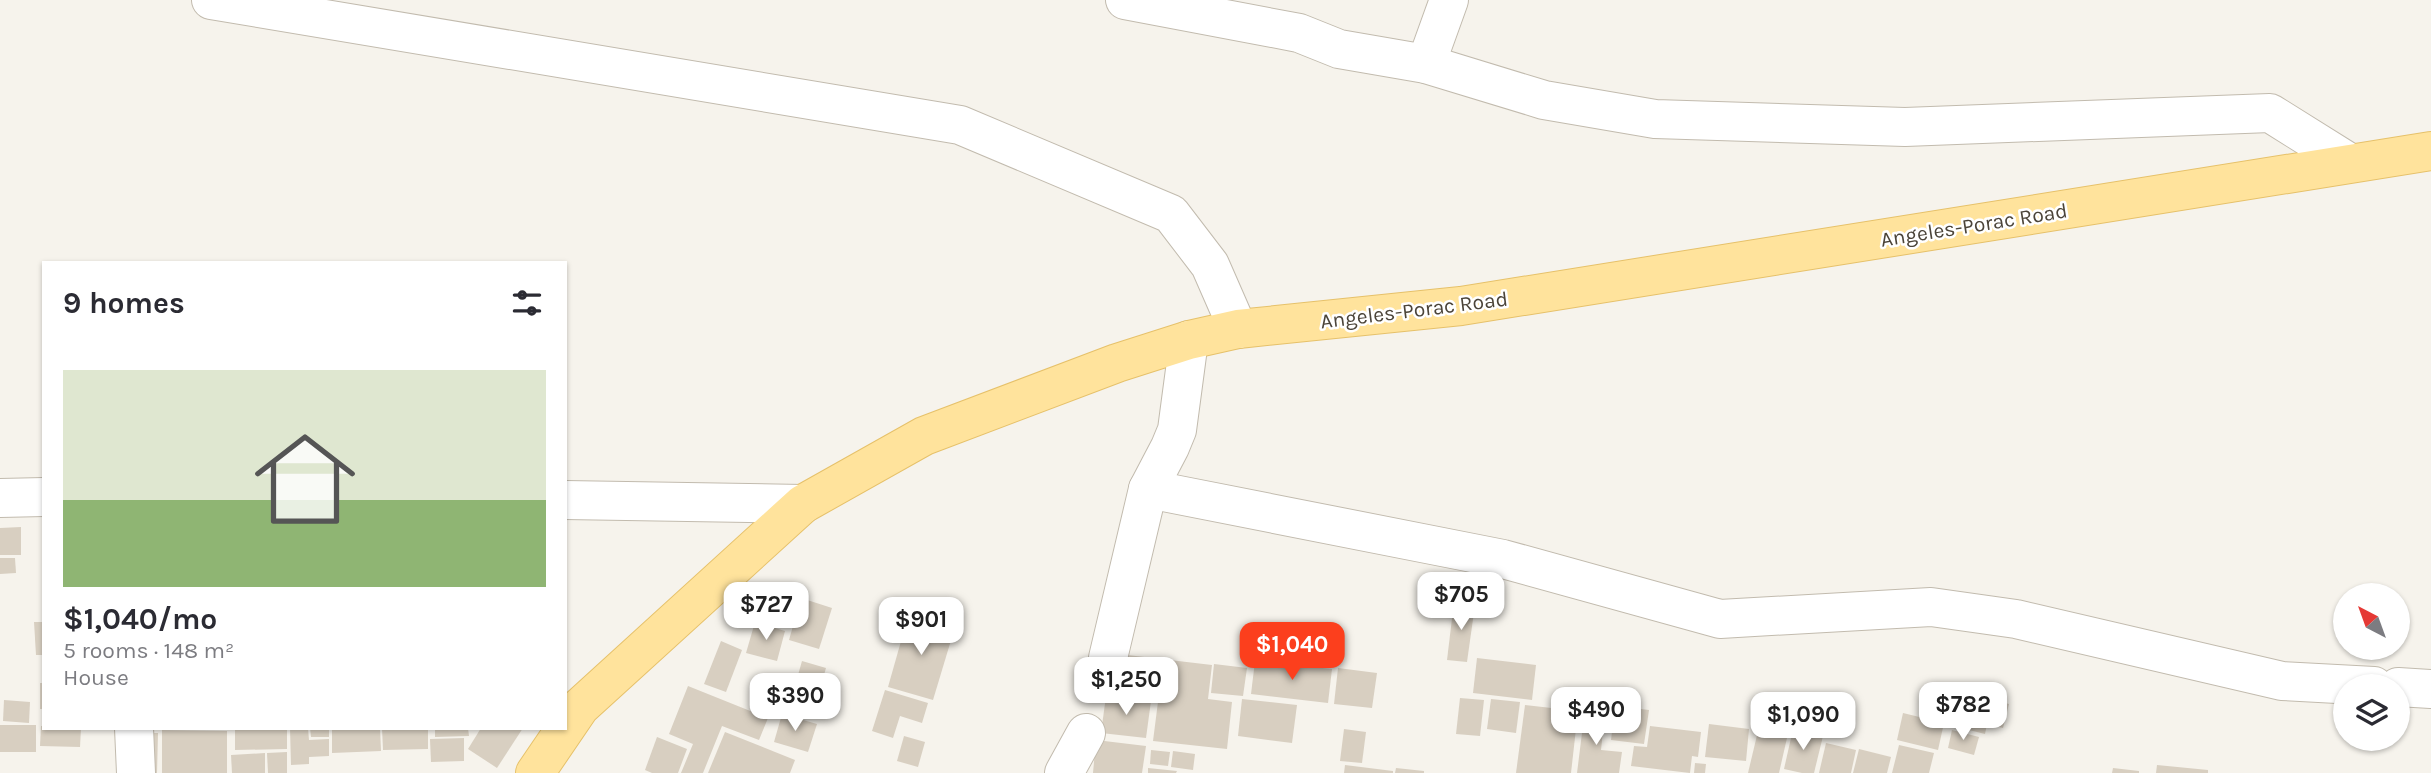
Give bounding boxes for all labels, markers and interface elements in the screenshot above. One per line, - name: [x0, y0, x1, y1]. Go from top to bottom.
- street label: Angeles-Porac Road: [1879, 198, 2069, 252]
- icon: filters: [508, 284, 546, 322]
- text: 9 homes: [63, 285, 185, 321]
- street label: Angeles-Porac Road: [1319, 287, 1509, 333]
- icon: home: [242, 416, 368, 542]
- pin: $705: [1420, 572, 1502, 632]
- text: $705: [1433, 581, 1489, 608]
- pin: $727: [725, 582, 807, 642]
- north arrow: [2333, 583, 2410, 660]
- map controls: [2333, 583, 2410, 751]
- text: $727: [740, 591, 792, 618]
- pin: $901: [880, 598, 962, 657]
- text: $1,040/mo: [63, 601, 217, 637]
- text: $901: [895, 606, 947, 633]
- pin: $1,040: [1235, 622, 1349, 682]
- text: $1,040: [1256, 631, 1328, 658]
- text: 5 rooms · 148 m²: [63, 637, 234, 664]
- pin: $1,250: [1069, 658, 1183, 717]
- text: House: [63, 664, 129, 691]
- text: $1,250: [1090, 666, 1162, 693]
- pin: $390: [754, 674, 836, 733]
- button: layers: [2333, 674, 2410, 751]
- text: $390: [766, 682, 824, 709]
- pin: $782: [1922, 682, 2004, 742]
- pin: $490: [1555, 688, 1637, 747]
- text: $782: [1935, 691, 1991, 718]
- pin: $1,090: [1746, 692, 1860, 752]
- text: $490: [1567, 696, 1625, 723]
- text: $1,090: [1767, 701, 1840, 728]

